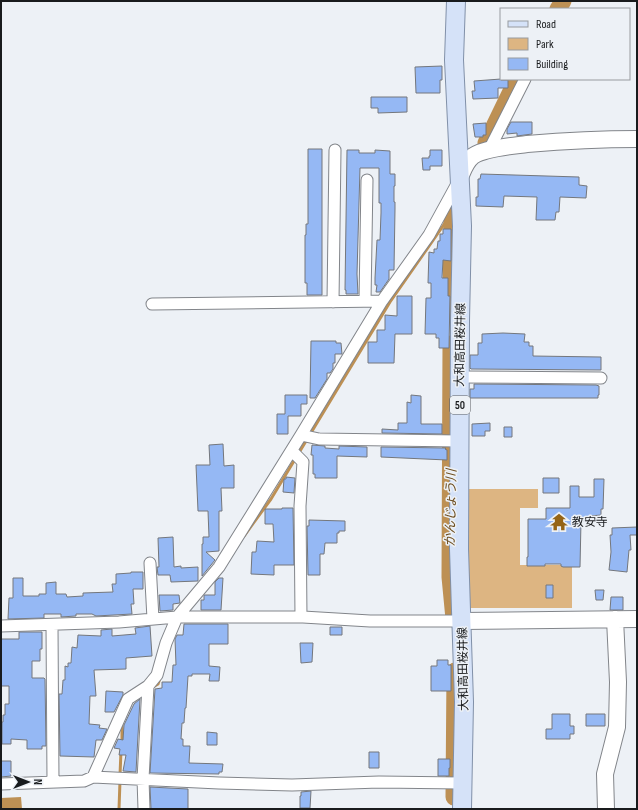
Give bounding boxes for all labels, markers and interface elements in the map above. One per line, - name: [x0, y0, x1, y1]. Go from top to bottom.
- legend: [500, 8, 630, 80]
- text: Road: [536, 17, 556, 32]
- text: Park: [536, 37, 554, 52]
- text: Building: [536, 57, 568, 72]
- street label: 大和高田桜井線: [452, 303, 469, 387]
- road number: 50: [450, 396, 470, 414]
- water label: かんじょう川: [442, 467, 460, 547]
- temple icon: 教安寺: [549, 512, 569, 532]
- place label: 教安寺: [572, 515, 608, 530]
- street label: 大和高田桜井線: [455, 627, 472, 711]
- north arrow: [8, 762, 48, 802]
- text: N: [31, 779, 44, 785]

